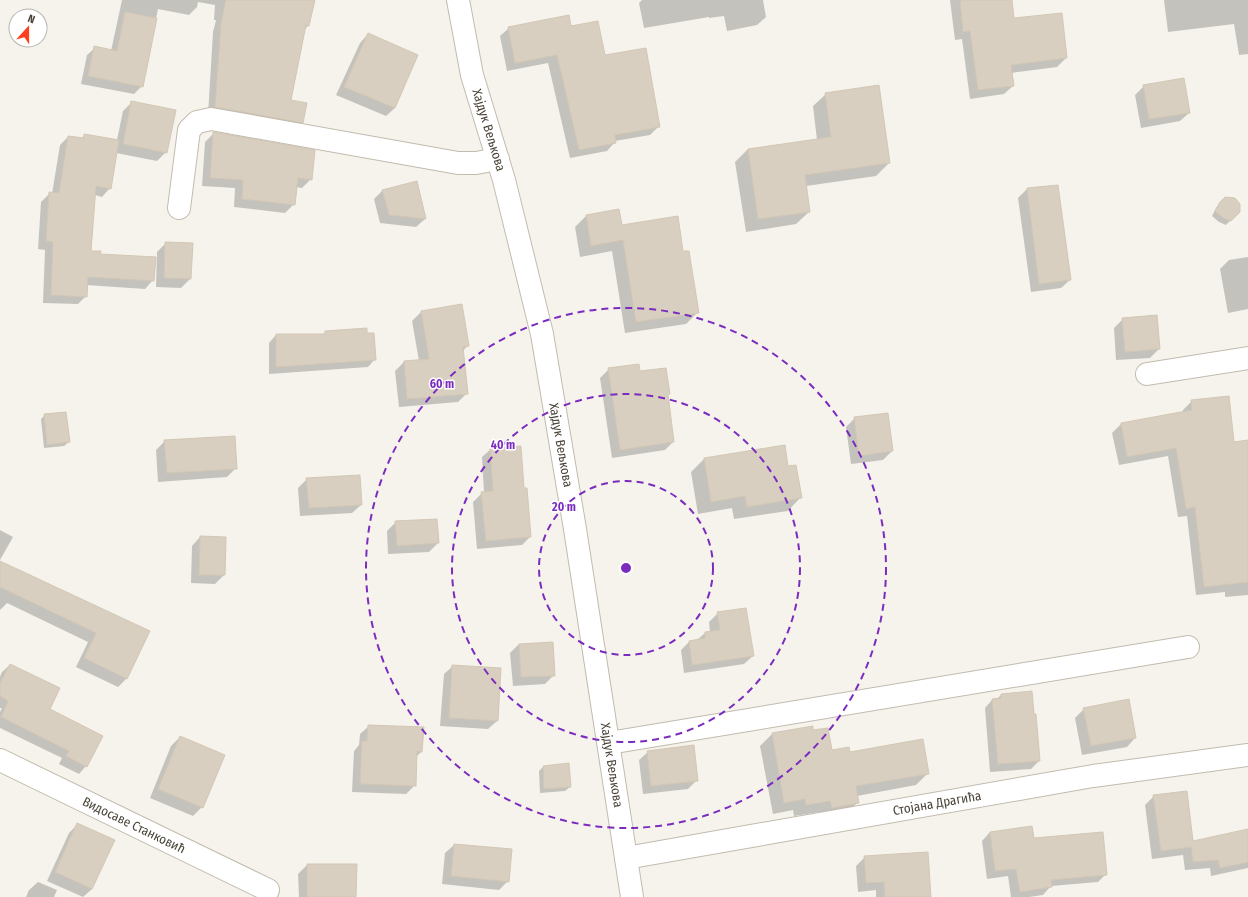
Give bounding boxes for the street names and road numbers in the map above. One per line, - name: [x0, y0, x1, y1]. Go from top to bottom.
- street label: Хајдук Вељкова: [469, 87, 509, 173]
- street label: Хајдук Вељкова: [546, 402, 576, 488]
- street label: Хајдук Вељкова: [598, 722, 626, 808]
- street label: Стојана Драгића: [892, 788, 982, 818]
- street label: Видосаве Станковић: [80, 794, 188, 856]

